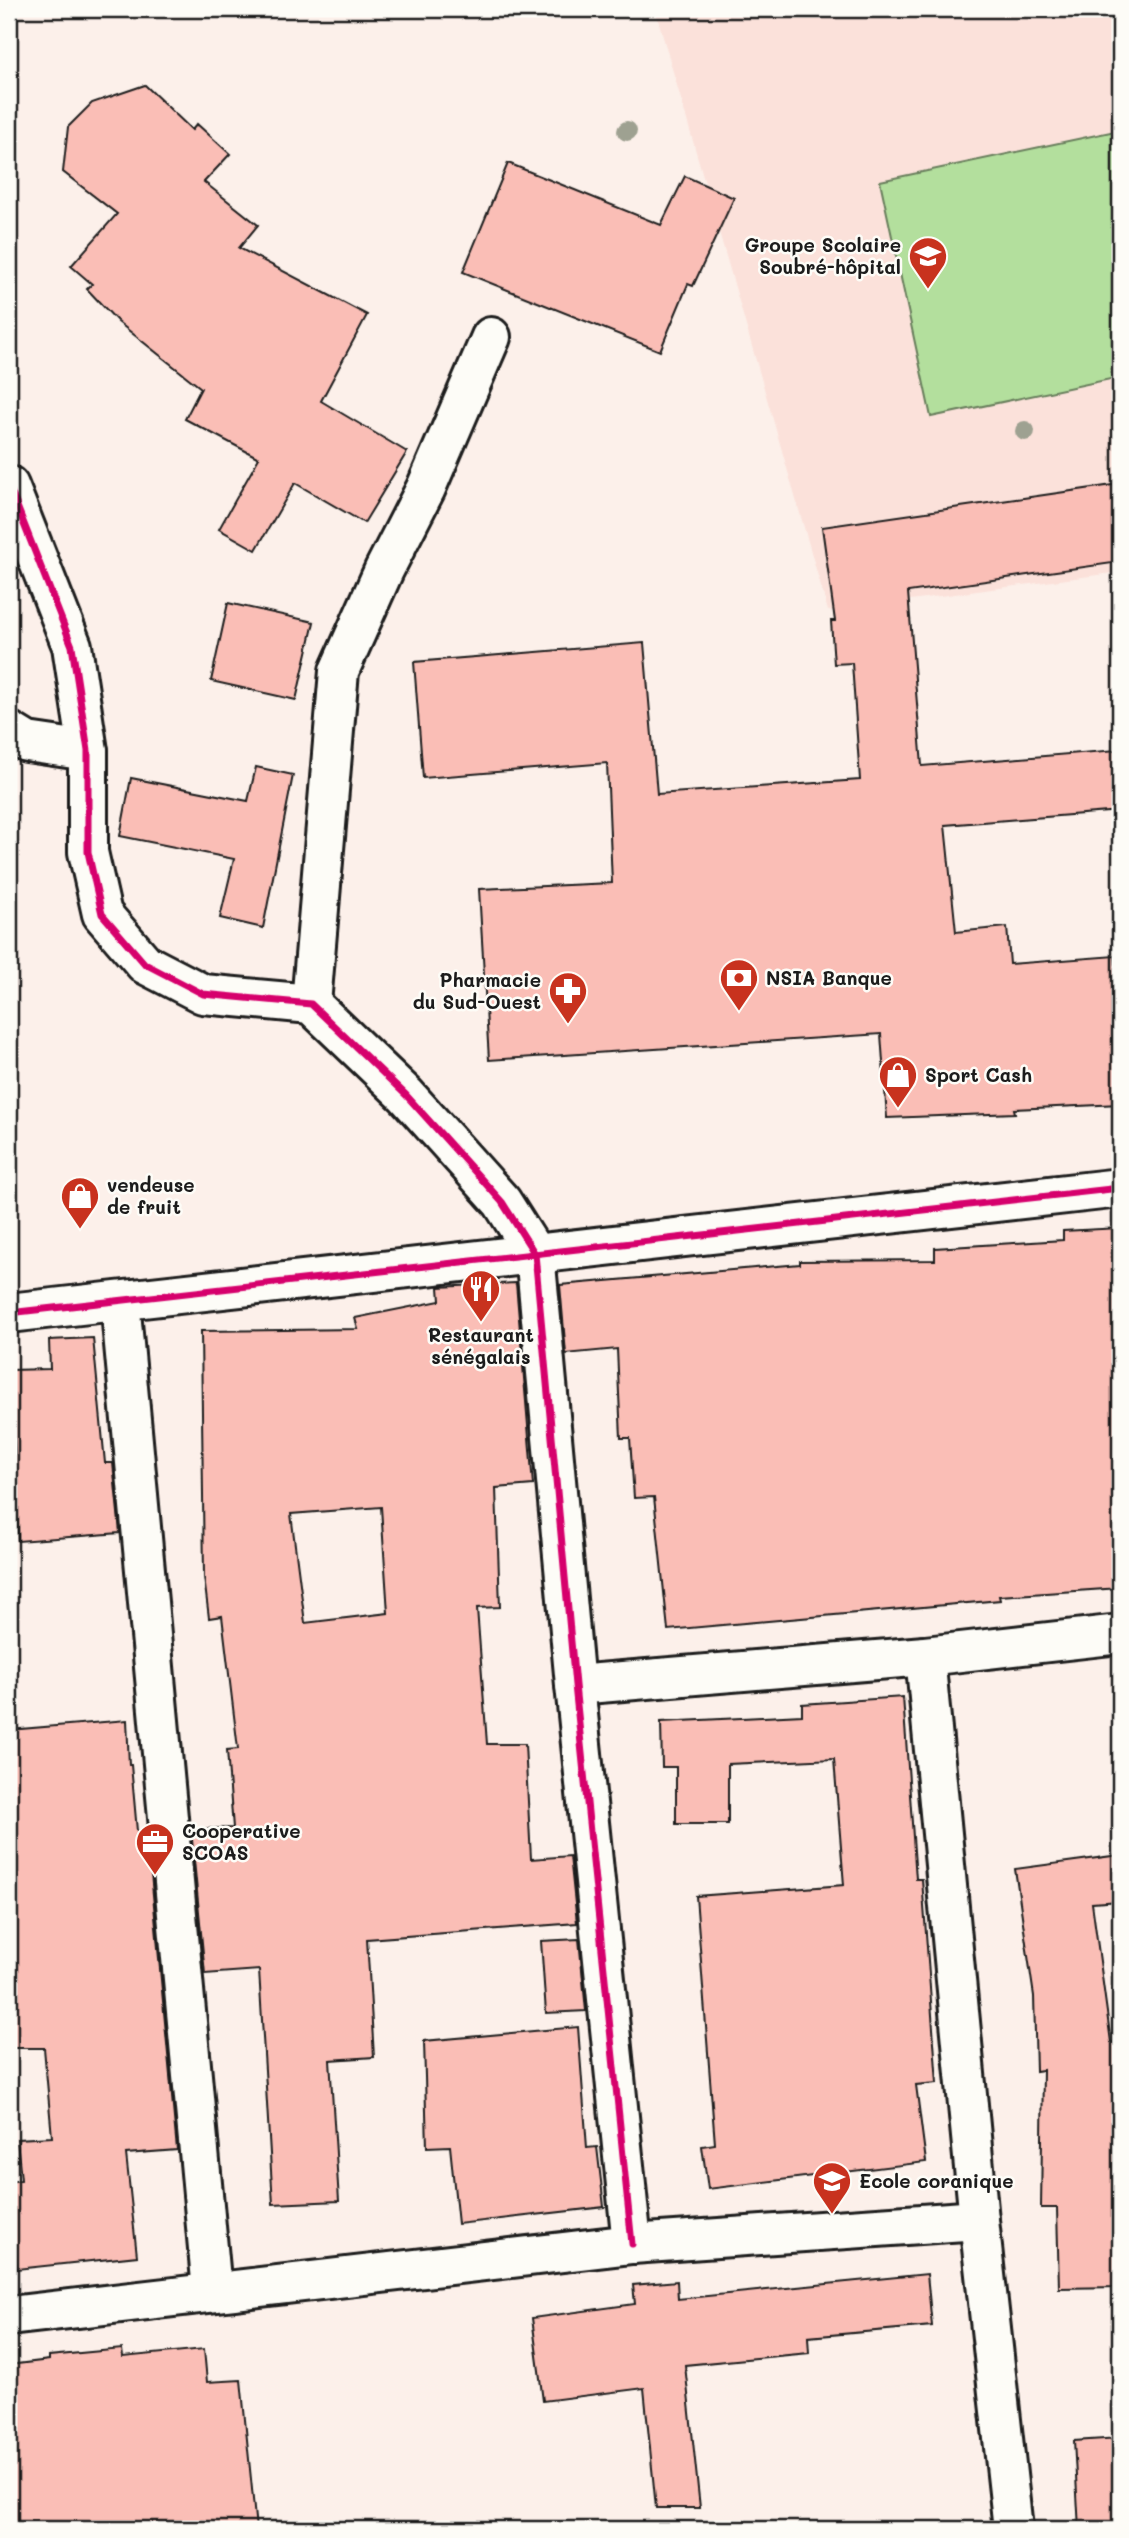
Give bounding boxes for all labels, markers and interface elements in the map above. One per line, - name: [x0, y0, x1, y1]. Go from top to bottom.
- place label: Groupe Scolaire Soubré-hôpital: [745, 232, 901, 279]
- school or university icon: Groupe Scolaire Soubré-hôpital: [907, 235, 949, 290]
- bank icon: NSIA Banque: [718, 957, 760, 1012]
- place label: NSIA Banque: [766, 965, 892, 990]
- place label: Pharmacie du Sud-Ouest: [413, 967, 541, 1014]
- pharmacy icon: Pharmacie du Sud-Ouest: [547, 970, 589, 1025]
- shop icon: Sport Cash: [877, 1054, 919, 1109]
- place label: Sport Cash: [925, 1062, 1032, 1087]
- place label: vendeuse de fruit: [107, 1172, 195, 1219]
- shop icon: vendeuse de fruit: [59, 1175, 101, 1230]
- restaurant icon: Restaurant sénégalais: [460, 1268, 502, 1323]
- place label: Restaurant sénégalais: [428, 1322, 534, 1369]
- place label: Cooperative SCOAS: [182, 1818, 301, 1865]
- office icon: Cooperative SCOAS: [134, 1821, 176, 1876]
- school or university icon: Ecole coranique: [811, 2160, 853, 2215]
- place label: Ecole coranique: [859, 2168, 1014, 2193]

